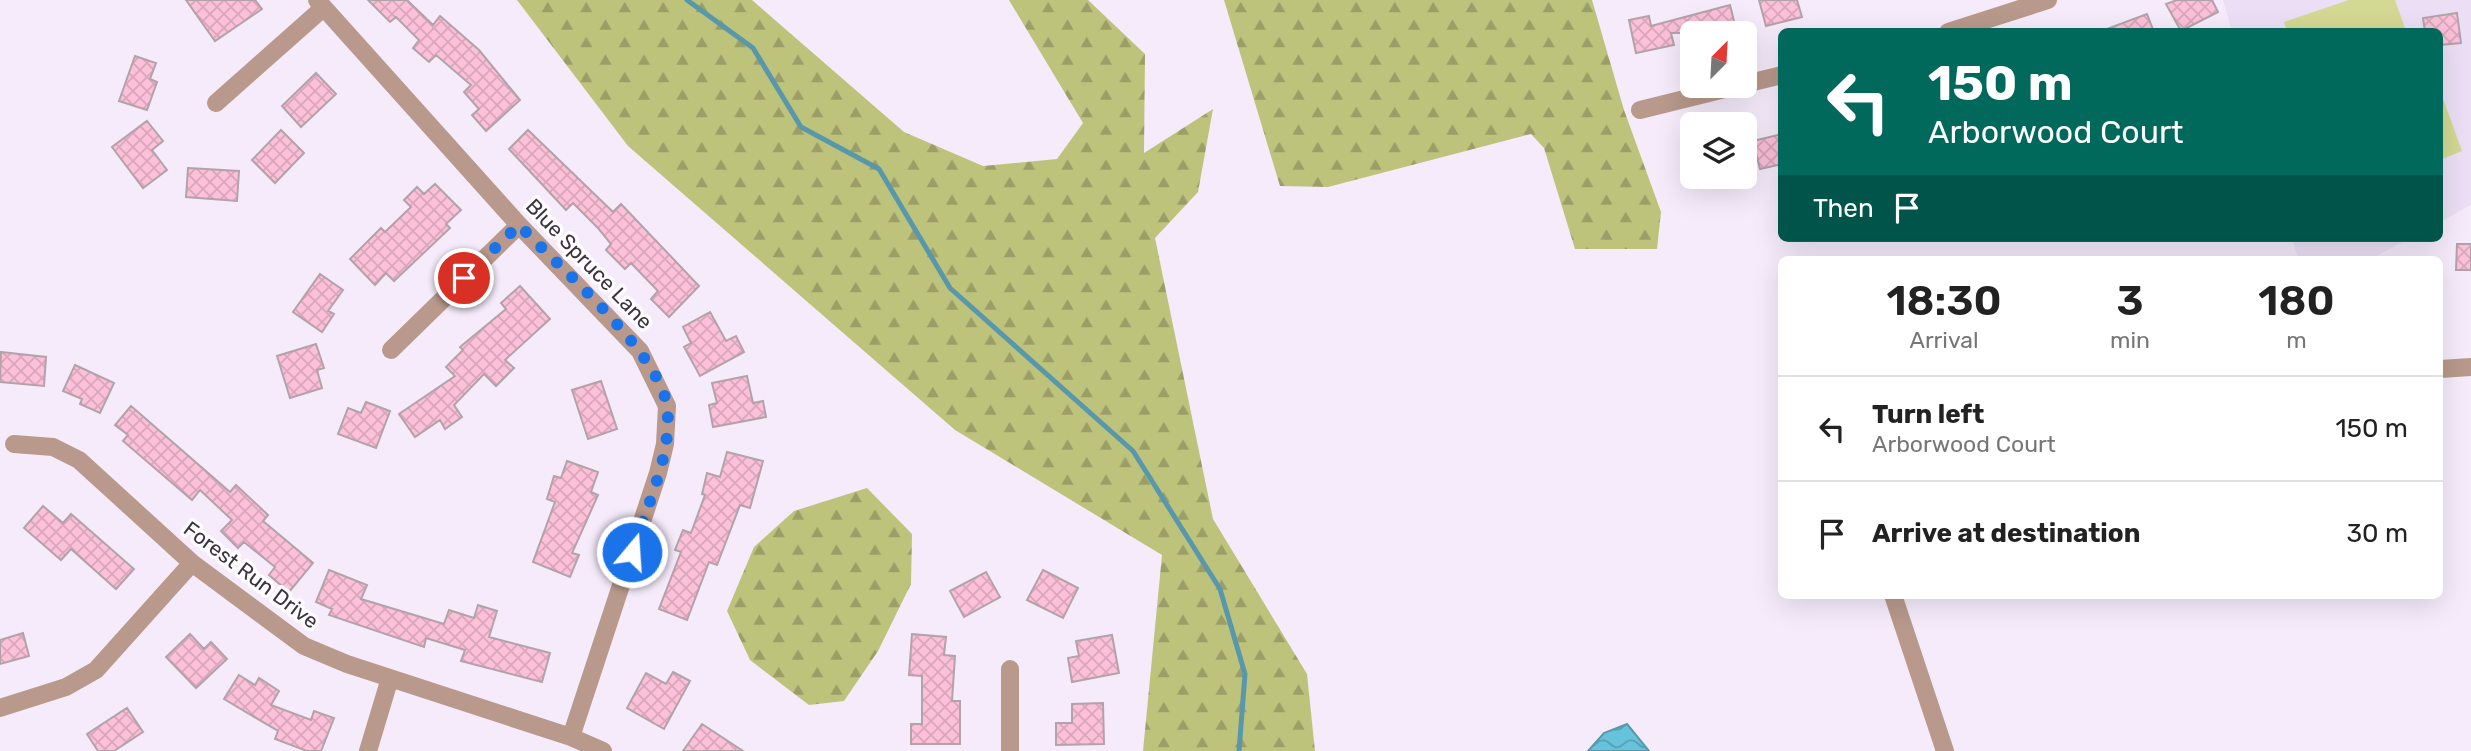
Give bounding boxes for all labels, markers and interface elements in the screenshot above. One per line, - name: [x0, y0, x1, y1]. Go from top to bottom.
- north arrow: [1680, 21, 1757, 98]
- map controls: [1680, 21, 1757, 189]
- text: 150 m: [1928, 54, 2073, 112]
- icon: left: [1813, 56, 1904, 147]
- button: layers: [1680, 112, 1757, 189]
- text: Arborwood Court: [1928, 113, 2184, 151]
- icon: arrive: [1888, 189, 1926, 227]
- street label: Blue Spruce Lane: [521, 193, 658, 334]
- text: Then: [1813, 193, 1874, 224]
- pin: [434, 248, 494, 308]
- icon: arrive: [445, 259, 483, 297]
- text: 18:30: [1886, 276, 2002, 326]
- text: 3: [2116, 276, 2143, 326]
- text: 180: [2258, 276, 2335, 326]
- text: Arrival: [1909, 326, 1979, 354]
- text: min: [2110, 326, 2150, 354]
- text: m: [2286, 326, 2307, 354]
- text: Turn left: [1872, 399, 1984, 430]
- icon: left: [1813, 410, 1851, 448]
- text: 150 m: [2335, 413, 2408, 444]
- text: Arborwood Court: [1872, 430, 2056, 458]
- position arrow: [595, 515, 669, 589]
- icon: arrive: [1813, 515, 1851, 553]
- street label: Forest Run Drive: [179, 516, 324, 633]
- text: Arrive at destination: [1872, 518, 2140, 549]
- text: 30 m: [2346, 518, 2408, 549]

